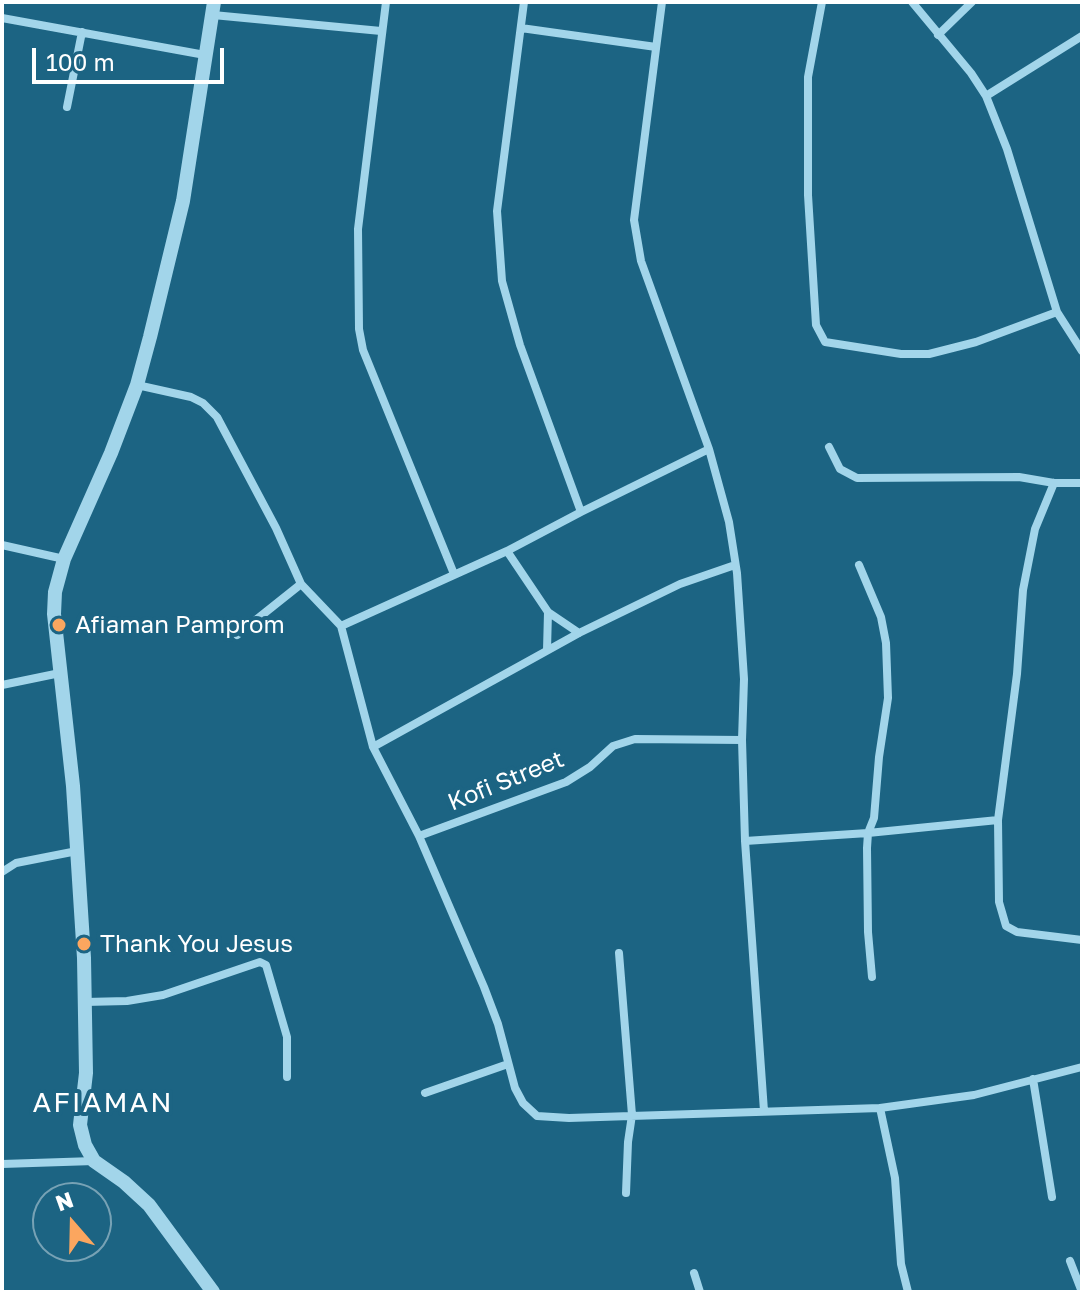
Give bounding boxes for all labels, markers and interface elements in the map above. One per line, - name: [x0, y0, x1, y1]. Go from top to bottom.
- scale bar: [36, 32, 228, 82]
- text: 100 m: [46, 47, 115, 76]
- place label: Afiaman Pamprom: [75, 611, 285, 639]
- marker: Afiaman Pamprom: [50, 616, 68, 634]
- street label: Kofi Street: [444, 745, 568, 817]
- place label: Thank You Jesus: [100, 930, 293, 958]
- marker: Thank You Jesus: [75, 935, 93, 953]
- district label: AFIAMAN: [32, 1086, 174, 1120]
- north arrow: [32, 1182, 112, 1262]
- text: N: [52, 1185, 77, 1216]

